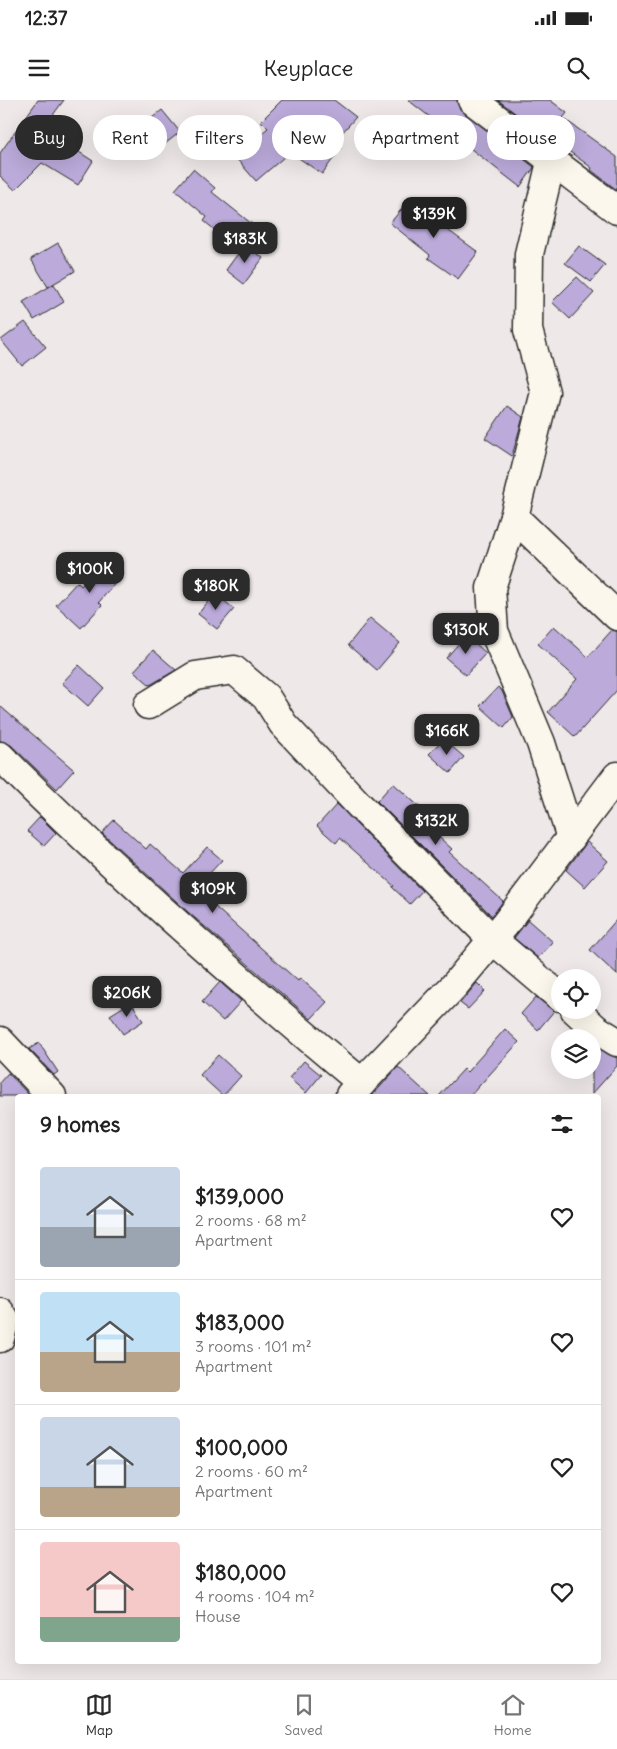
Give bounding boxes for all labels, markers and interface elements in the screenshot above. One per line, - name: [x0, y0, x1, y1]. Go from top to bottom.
- text: 12:37: [25, 6, 67, 30]
- icon: menu: [25, 54, 53, 82]
- text: Keyplace: [264, 54, 353, 82]
- icon: search: [564, 54, 592, 82]
- chip: Buy: [15, 115, 83, 160]
- chip: Rent: [93, 115, 167, 160]
- chip: Filters: [177, 115, 262, 160]
- chip: New: [272, 115, 344, 160]
- chip: Apartment: [354, 115, 477, 160]
- chip: House: [487, 115, 575, 160]
- pin: $139K: [399, 196, 469, 239]
- text: $139K: [412, 203, 456, 223]
- pin: $183K: [210, 221, 280, 264]
- text: $183K: [223, 228, 267, 248]
- pin: $100K: [55, 552, 125, 594]
- text: $100K: [67, 558, 113, 578]
- pin: $180K: [181, 568, 251, 611]
- text: $180K: [194, 575, 238, 595]
- pin: $130K: [431, 612, 501, 655]
- text: $130K: [444, 619, 488, 639]
- pin: $166K: [412, 714, 482, 756]
- text: $166K: [425, 720, 469, 740]
- pin: $132K: [401, 804, 471, 846]
- text: $132K: [415, 810, 457, 830]
- pin: $109K: [178, 872, 248, 914]
- text: $109K: [191, 878, 235, 898]
- map controls: [551, 969, 601, 1079]
- button: locate: [551, 969, 601, 1019]
- pin: $206K: [92, 976, 162, 1018]
- text: $206K: [103, 982, 151, 1002]
- button: layers: [551, 1029, 601, 1079]
- icon: filters: [548, 1110, 576, 1138]
- text: 9 homes: [40, 1111, 120, 1138]
- text: $139,000: [195, 1183, 284, 1210]
- icon: home: [80, 1187, 140, 1247]
- icon: heart: [548, 1203, 576, 1231]
- text: 2 rooms · 68 m²: [195, 1210, 307, 1230]
- text: Apartment: [195, 1230, 273, 1250]
- text: $183,000: [195, 1309, 285, 1336]
- icon: home: [80, 1312, 140, 1372]
- icon: heart: [548, 1328, 576, 1356]
- text: 3 rooms · 101 m²: [195, 1336, 312, 1356]
- text: Apartment: [195, 1356, 273, 1376]
- text: $100,000: [195, 1434, 288, 1461]
- icon: home: [80, 1437, 140, 1497]
- icon: heart: [548, 1453, 576, 1481]
- text: 2 rooms · 60 m²: [195, 1461, 308, 1481]
- text: Apartment: [195, 1481, 273, 1501]
- text: $180,000: [195, 1559, 286, 1586]
- icon: home: [80, 1562, 140, 1622]
- icon: heart: [548, 1578, 576, 1606]
- text: 4 rooms · 104 m²: [195, 1586, 315, 1606]
- text: House: [195, 1606, 241, 1626]
- tab: Map: [85, 1691, 113, 1739]
- tab: Saved: [284, 1691, 323, 1739]
- tab: Home: [494, 1691, 531, 1739]

